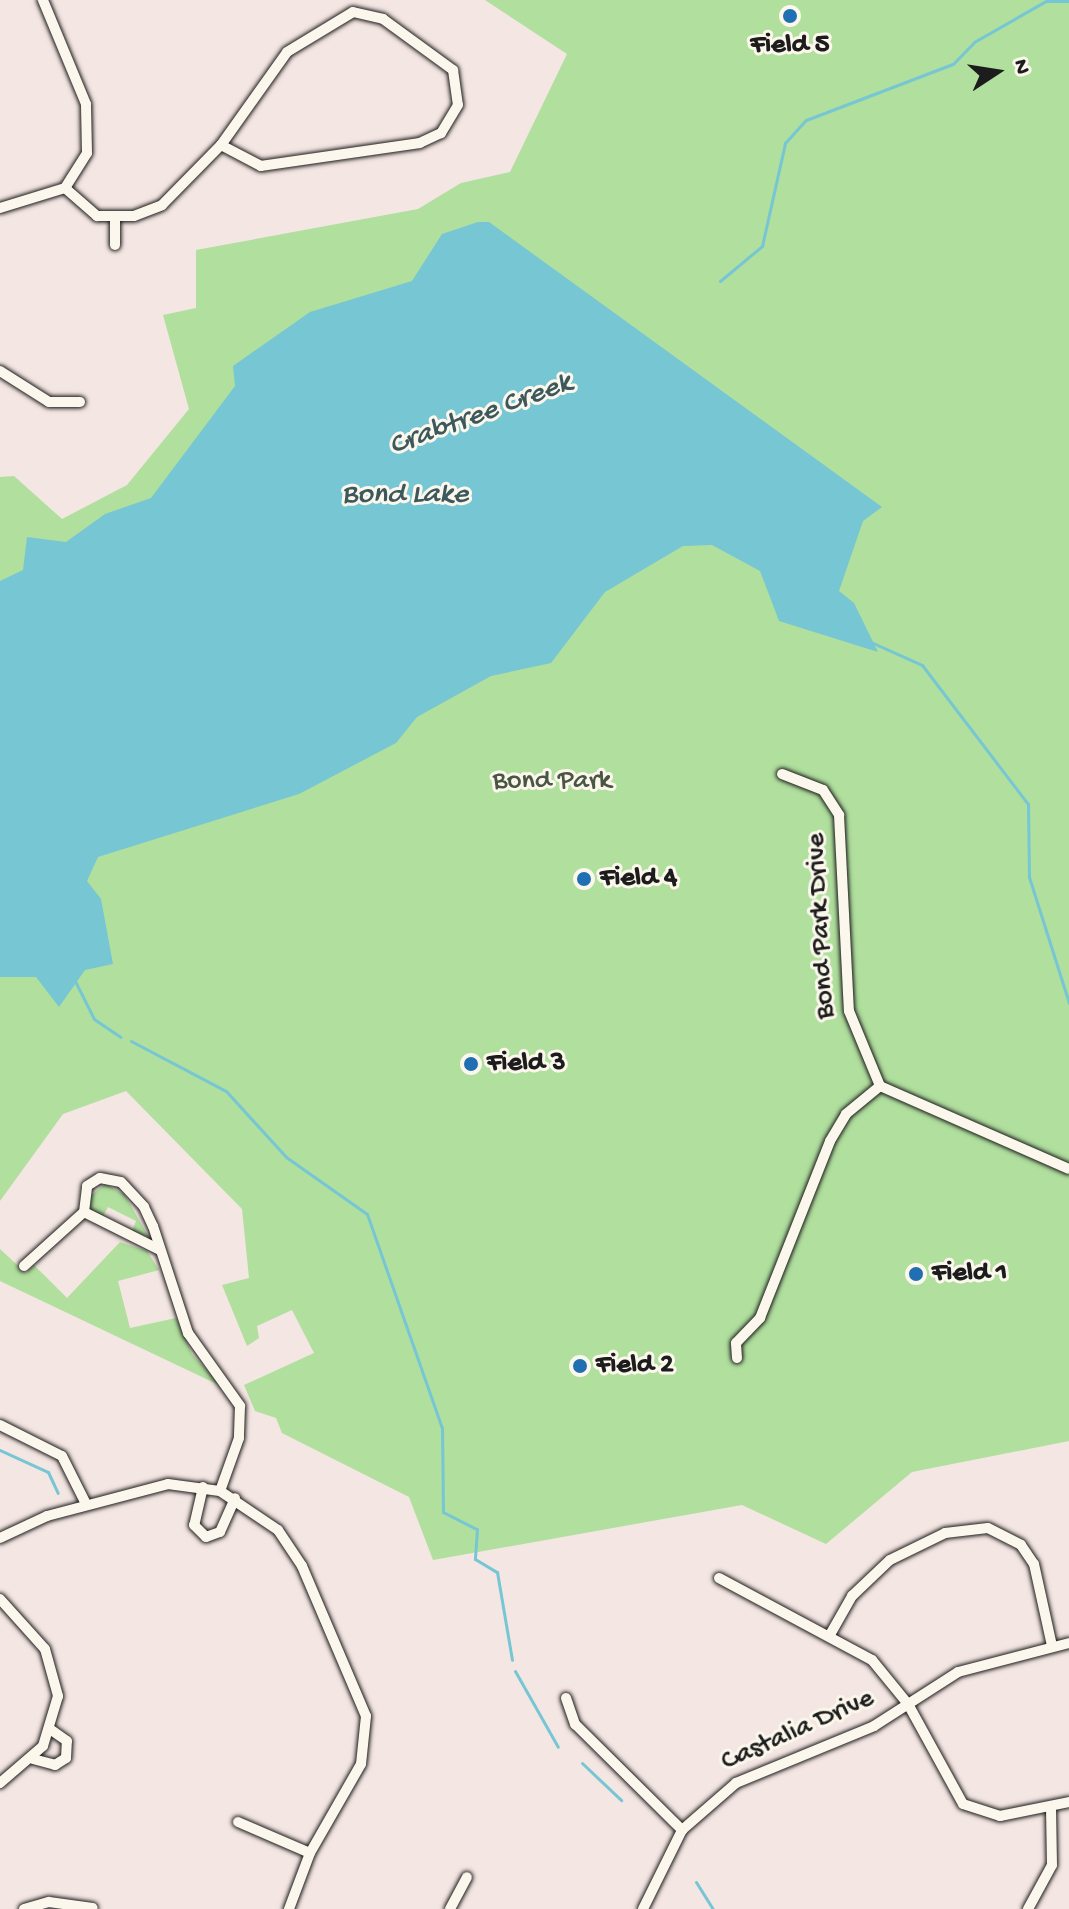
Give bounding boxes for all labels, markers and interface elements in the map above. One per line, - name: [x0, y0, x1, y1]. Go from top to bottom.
- marker: Field 5: [781, 7, 799, 25]
- place label: Field 5: [751, 29, 829, 63]
- north arrow: [957, 32, 1037, 112]
- text: N: [1006, 57, 1035, 77]
- water label: Crabtree Creek: [385, 366, 577, 466]
- water label: Bond Lake: [342, 478, 468, 514]
- park label: Bond Park: [493, 765, 611, 799]
- street label: Bond Park Drive: [800, 832, 844, 1020]
- place label: Field 4: [600, 862, 677, 896]
- marker: Field 4: [575, 870, 593, 888]
- place label: Field 3: [487, 1047, 566, 1081]
- marker: Field 3: [462, 1055, 480, 1073]
- place label: Field 1: [932, 1257, 1007, 1291]
- marker: Field 1: [907, 1265, 925, 1283]
- place label: Field 2: [596, 1349, 674, 1383]
- marker: Field 2: [571, 1357, 589, 1375]
- street label: Castalia Drive: [717, 1682, 879, 1780]

